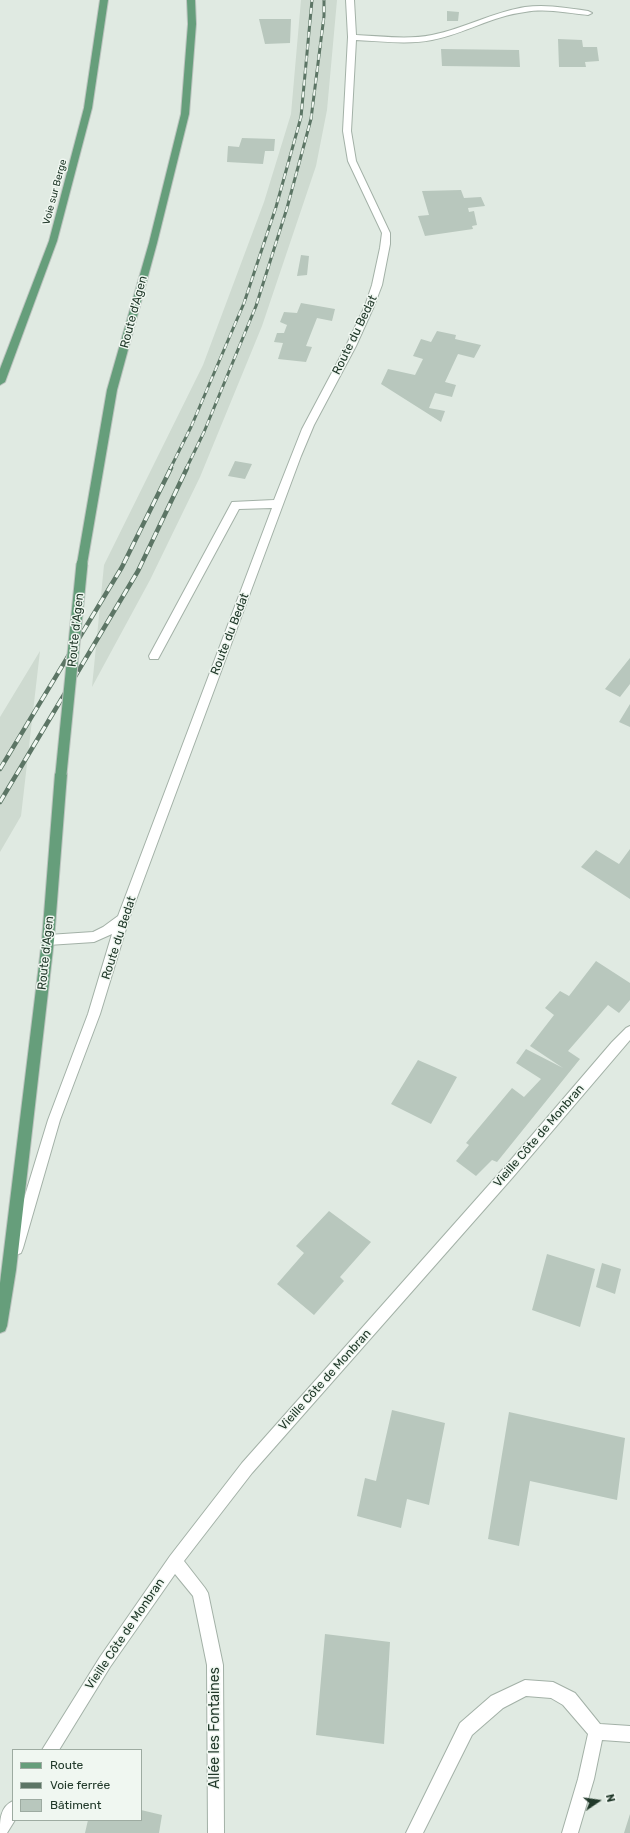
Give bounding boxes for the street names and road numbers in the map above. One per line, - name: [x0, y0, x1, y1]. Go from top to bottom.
- street label: Voie sur Berge: [41, 158, 69, 226]
- street label: Route d'Agen: [117, 274, 151, 350]
- street label: Route du Bedat: [330, 293, 380, 377]
- street label: Route du Bedat: [208, 591, 252, 677]
- street label: Route d'Agen: [65, 592, 87, 668]
- street label: Route du Bedat: [99, 895, 139, 981]
- street label: Route d'Agen: [35, 915, 57, 991]
- street label: Vieille Côte de Monbran: [491, 1082, 587, 1190]
- street label: Vieille Côte de Monbran: [276, 1327, 374, 1433]
- street label: Vieille Côte de Monbran: [82, 1576, 168, 1692]
- street label: Allée les Fontaines: [207, 1667, 223, 1789]

